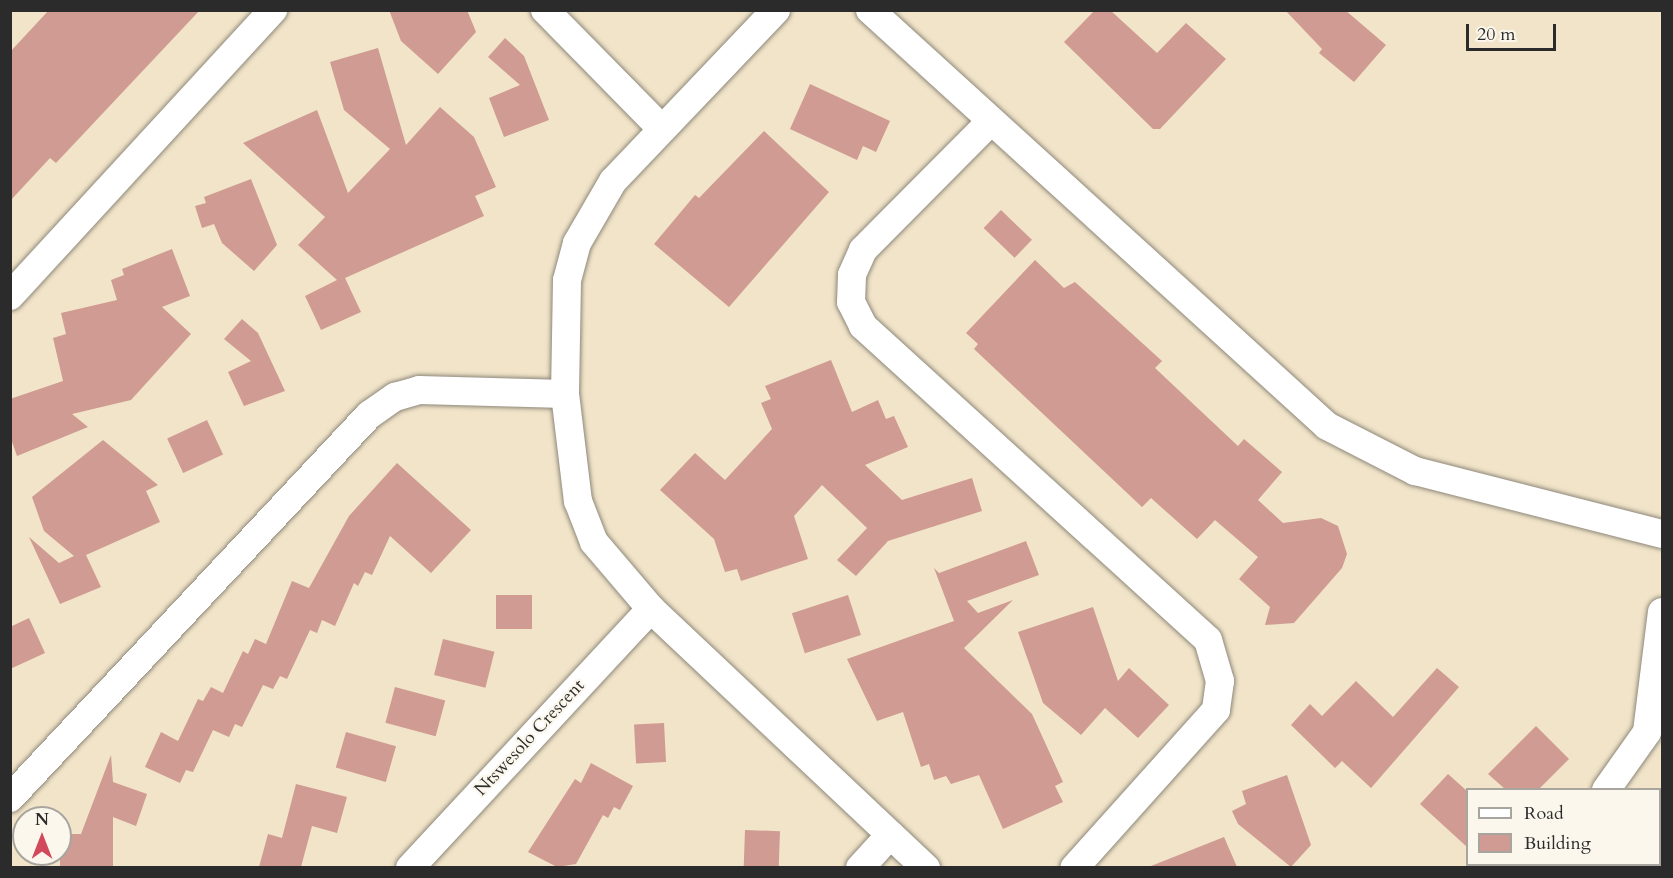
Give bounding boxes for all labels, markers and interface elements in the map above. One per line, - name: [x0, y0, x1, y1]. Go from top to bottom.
- scale bar: [1469, 12, 1559, 50]
- text: 20 m: [1477, 22, 1516, 47]
- street label: Ntswesolo Crescent: [470, 675, 590, 801]
- legend: [1466, 788, 1661, 866]
- text: Road: [1524, 801, 1564, 826]
- north arrow: [12, 806, 72, 866]
- text: N: [35, 809, 49, 831]
- text: Building: [1524, 831, 1591, 856]

